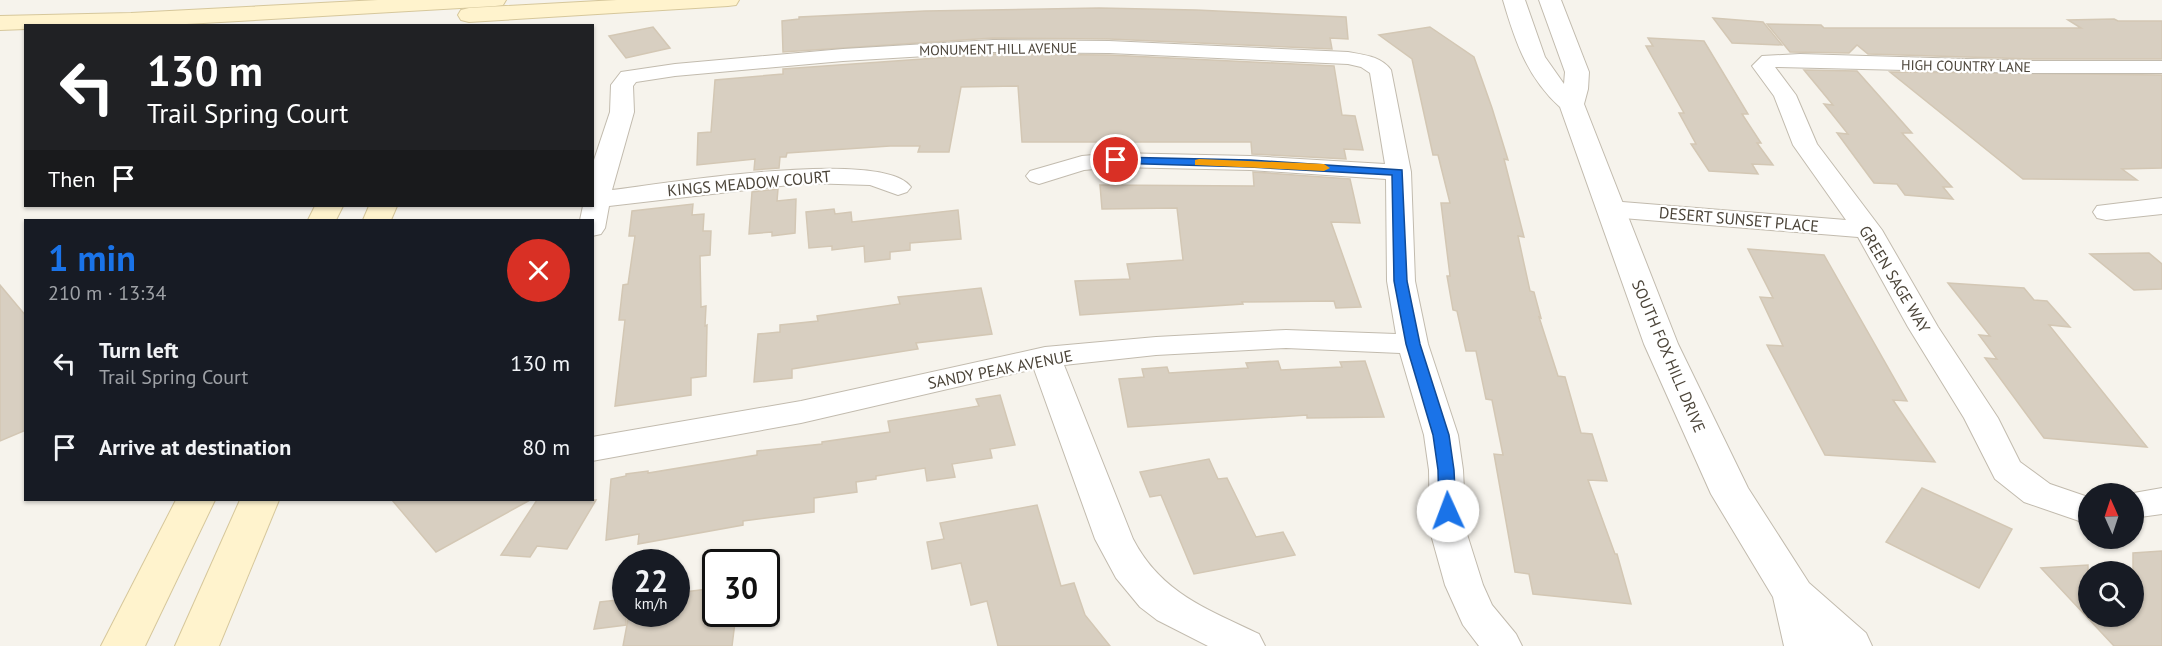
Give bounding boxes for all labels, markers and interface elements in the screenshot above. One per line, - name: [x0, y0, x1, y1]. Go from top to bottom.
- street label: MONUMENT HILL AVENUE: [919, 39, 1077, 59]
- text: 130 m: [147, 43, 263, 98]
- icon: left: [48, 48, 126, 126]
- street label: HIGH COUNTRY LANE: [1901, 56, 2031, 76]
- text: Trail Spring Court: [147, 96, 349, 130]
- pin: [1090, 134, 1141, 185]
- icon: arrive: [1099, 143, 1132, 176]
- icon: arrive: [107, 162, 140, 195]
- text: Then: [48, 165, 95, 193]
- street label: KINGS MEADOW COURT: [666, 166, 832, 200]
- street label: DESERT SUNSET PLACE: [1658, 202, 1820, 236]
- street label: GREEN SAGE WAY: [1855, 222, 1935, 336]
- text: 1 min: [48, 234, 136, 281]
- button: close: [507, 239, 570, 302]
- street label: SOUTH FOX HILL DRIVE: [1628, 277, 1710, 435]
- text: 210 m · 13:34: [48, 280, 166, 306]
- text: Turn left: [99, 336, 179, 364]
- street label: SANDY PEAK AVENUE: [926, 345, 1074, 393]
- icon: left: [48, 347, 81, 380]
- text: 130 m: [510, 349, 570, 377]
- text: Trail Spring Court: [99, 364, 248, 390]
- icon: arrive: [48, 431, 81, 464]
- text: Arrive at destination: [99, 433, 291, 461]
- text: 80 m: [522, 433, 570, 461]
- position arrow: [1416, 479, 1480, 543]
- north arrow: [2078, 483, 2144, 549]
- map controls: [2078, 483, 2144, 627]
- speed limit sign: 30: [702, 549, 780, 627]
- text: 22: [634, 561, 668, 600]
- button: search: [2078, 561, 2144, 627]
- text: km/h: [635, 594, 667, 613]

